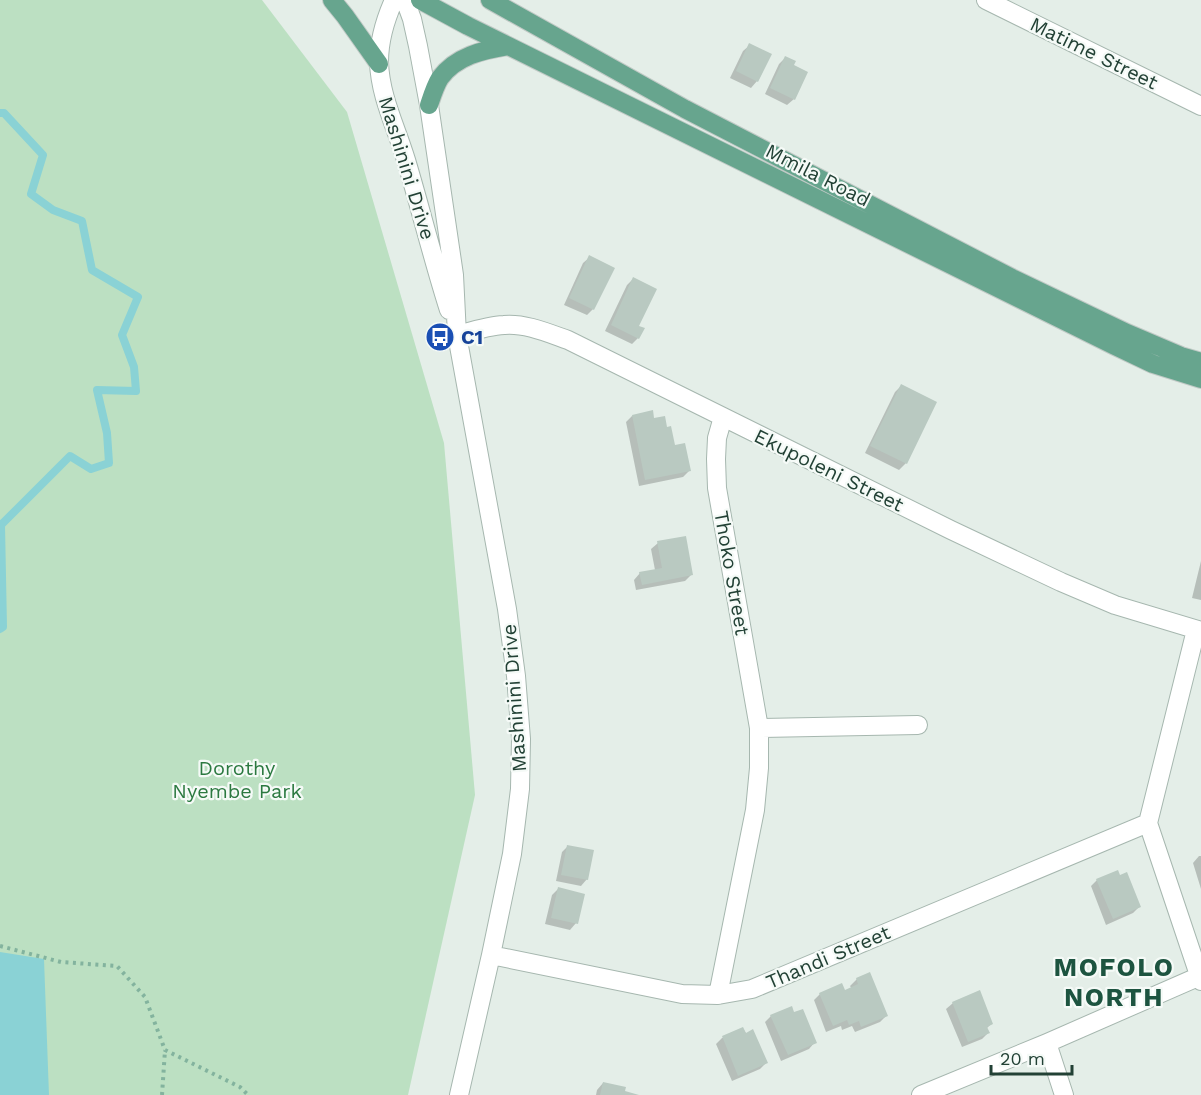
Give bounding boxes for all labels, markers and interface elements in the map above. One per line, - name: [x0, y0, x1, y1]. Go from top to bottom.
- street label: Matime Street: [1026, 12, 1162, 95]
- street label: Mashinini Drive: [374, 93, 440, 243]
- street label: Mmila Road: [762, 138, 874, 212]
- bus stop icon: C1: [424, 321, 456, 353]
- place label: C1: [461, 325, 483, 349]
- street label: Ekupoleni Street: [750, 423, 908, 517]
- street label: Thoko Street: [709, 509, 755, 638]
- street label: Mashinini Drive: [497, 623, 531, 773]
- park label: Dorothy Nyembe Park: [172, 756, 302, 803]
- street label: Thandi Street: [762, 920, 894, 994]
- district label: MOFOLO NORTH: [1053, 952, 1175, 1012]
- scale bar: [991, 1038, 1072, 1076]
- text: 20 m: [1000, 1048, 1045, 1069]

